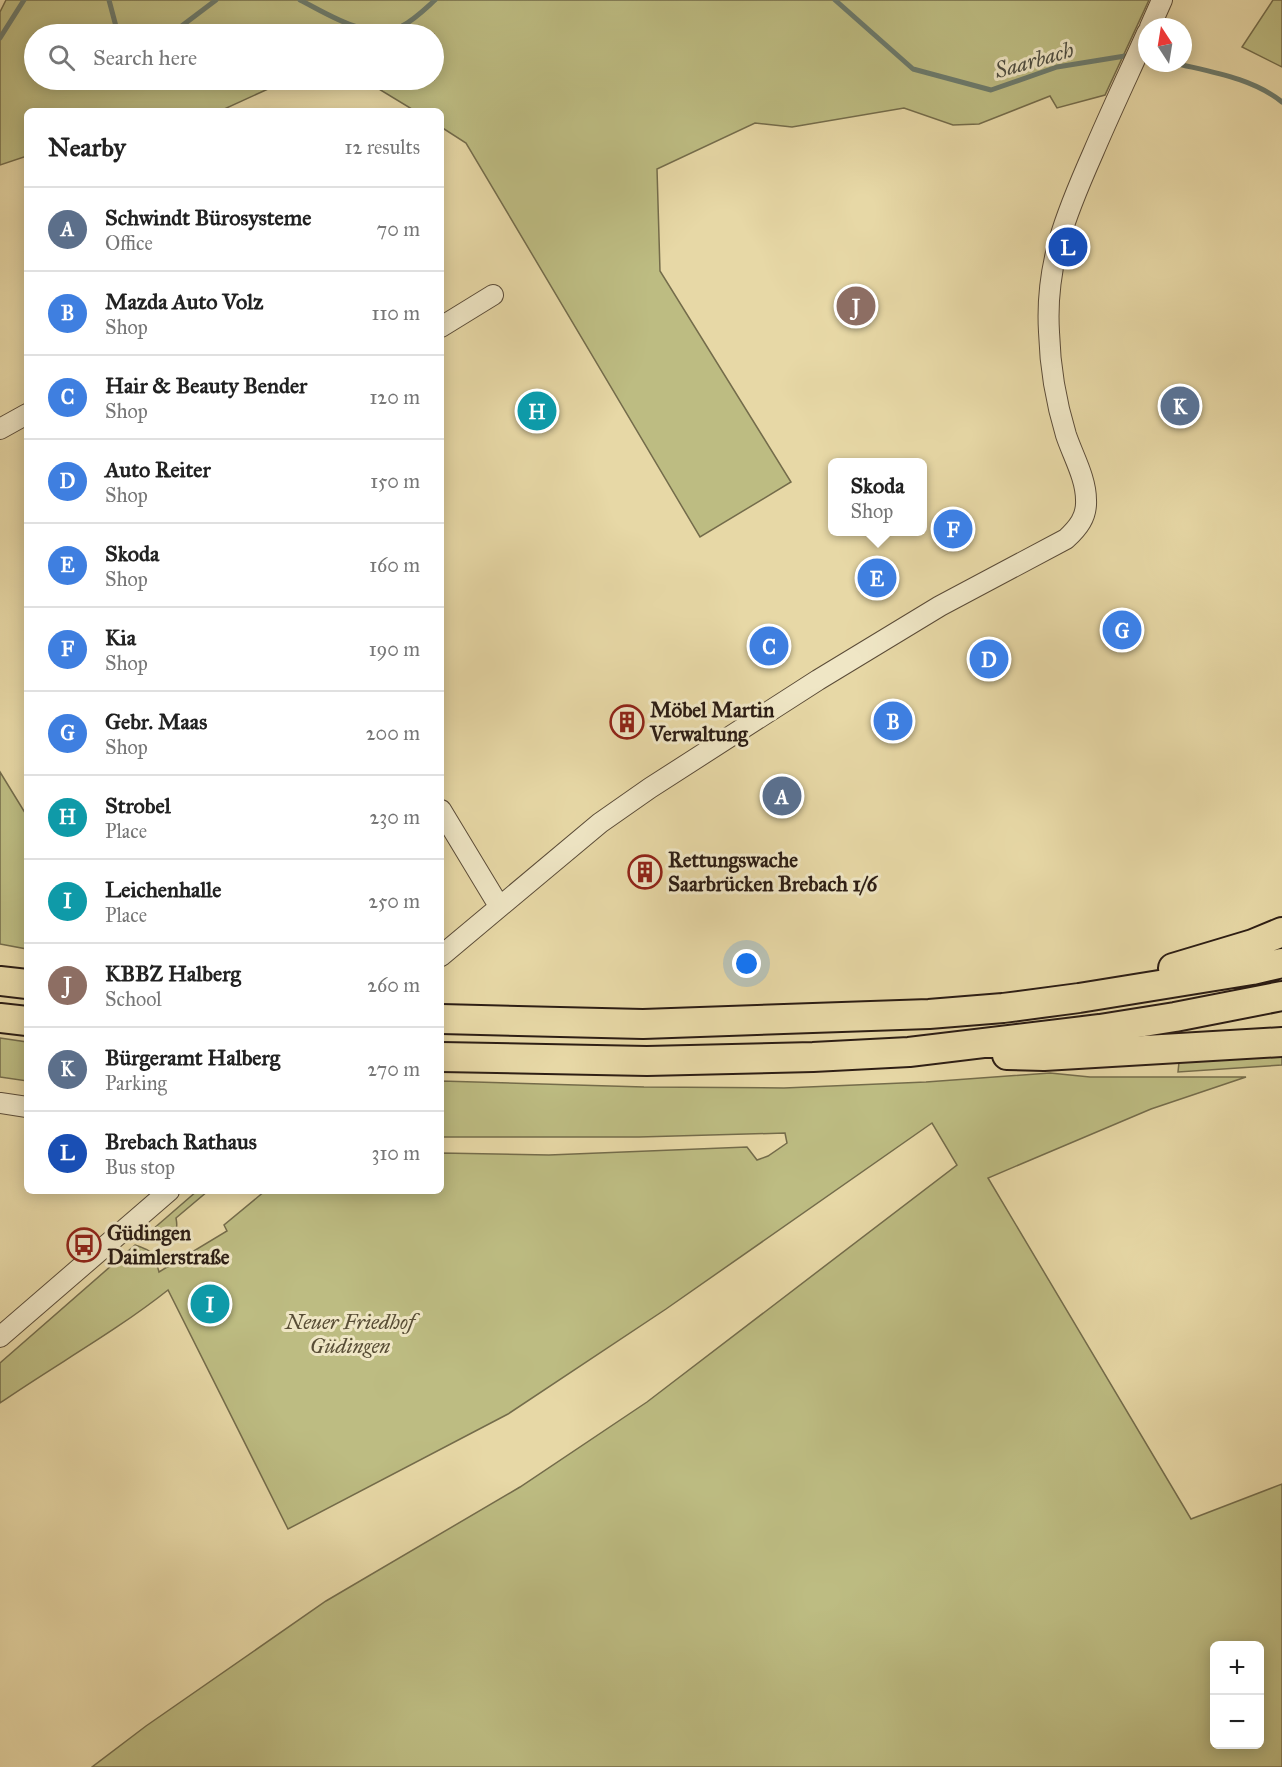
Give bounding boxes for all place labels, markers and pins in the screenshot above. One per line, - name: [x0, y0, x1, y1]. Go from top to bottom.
- pin: L: [1048, 224, 1088, 270]
- pin: J: [836, 284, 876, 328]
- pin: K: [1160, 384, 1200, 428]
- pin: H: [518, 388, 556, 434]
- pin: F: [934, 506, 972, 552]
- pin: E: [858, 556, 896, 600]
- pin: G: [1102, 608, 1142, 652]
- pin: C: [750, 624, 788, 668]
- pin: D: [970, 636, 1008, 682]
- place label: Möbel Martin Verwaltung: [649, 697, 775, 747]
- pin: B: [874, 698, 912, 744]
- building icon: Möbel Martin Verwaltung: [609, 704, 645, 740]
- pin: A: [762, 774, 802, 818]
- place label: Rettungswache Saarbrücken Brebach 1/6: [668, 847, 878, 897]
- building icon: Rettungswache Saarbrücken Brebach 1/6: [627, 854, 663, 890]
- place label: Güdingen Daimlerstraße: [107, 1220, 230, 1270]
- bus stop icon: Güdingen Daimlerstraße: [66, 1227, 102, 1263]
- pin: I: [190, 1282, 230, 1326]

